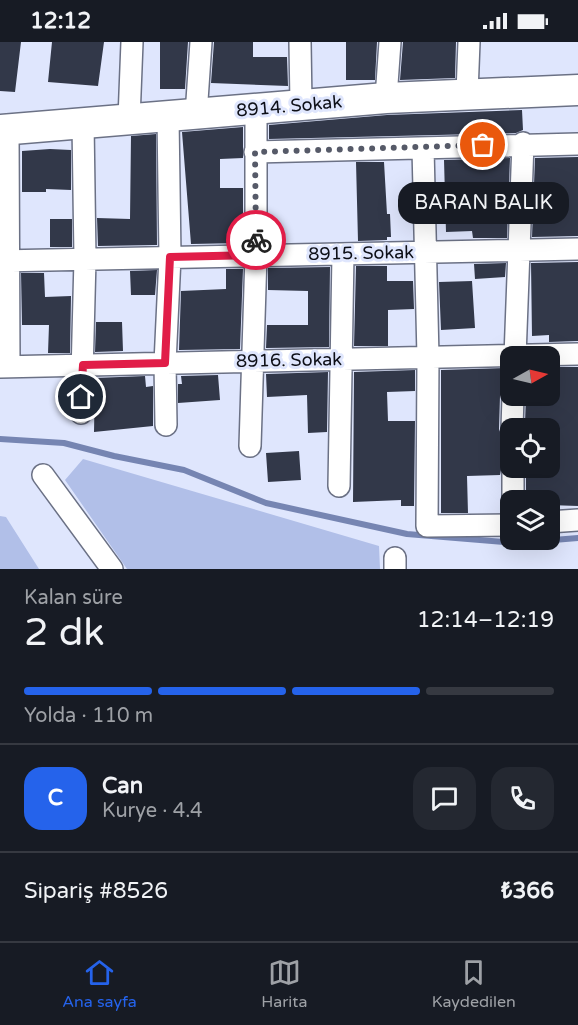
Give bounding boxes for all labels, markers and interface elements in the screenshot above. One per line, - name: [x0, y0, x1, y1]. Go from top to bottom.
- text: 12:12: [30, 8, 91, 34]
- street label: 8914. Sokak: [235, 90, 343, 122]
- pin: [457, 119, 508, 170]
- icon: bag: [466, 128, 499, 161]
- callout: BARAN BALIK: [398, 181, 568, 223]
- text: BARAN BALIK: [414, 191, 553, 215]
- courier: [226, 210, 286, 270]
- icon: bike: [240, 224, 273, 257]
- street label: 8915. Sokak: [308, 241, 414, 265]
- north arrow: [500, 346, 560, 406]
- map controls: [500, 346, 560, 550]
- street label: 8916. Sokak: [236, 348, 342, 372]
- pin: [55, 371, 106, 422]
- icon: home: [64, 380, 97, 413]
- button: locate: [500, 418, 560, 478]
- button: layers: [500, 490, 560, 550]
- text: Kalan süre: [24, 586, 123, 610]
- text: 12:14–12:19: [417, 607, 554, 633]
- text: 2 dk: [24, 609, 105, 656]
- text: Yolda · 110 m: [24, 704, 153, 728]
- button: chat: [413, 767, 476, 830]
- button: phone: [491, 767, 554, 830]
- text: Can: [102, 773, 143, 799]
- text: C: [48, 785, 63, 811]
- text: Kurye · 4.4: [102, 799, 203, 823]
- text: Sipariş #8526: [24, 878, 168, 904]
- text: ₺366: [501, 878, 554, 904]
- tab: Ana sayfa: [62, 956, 137, 1012]
- tab: Harita: [261, 956, 307, 1012]
- tab: Kaydedilen: [432, 956, 516, 1012]

